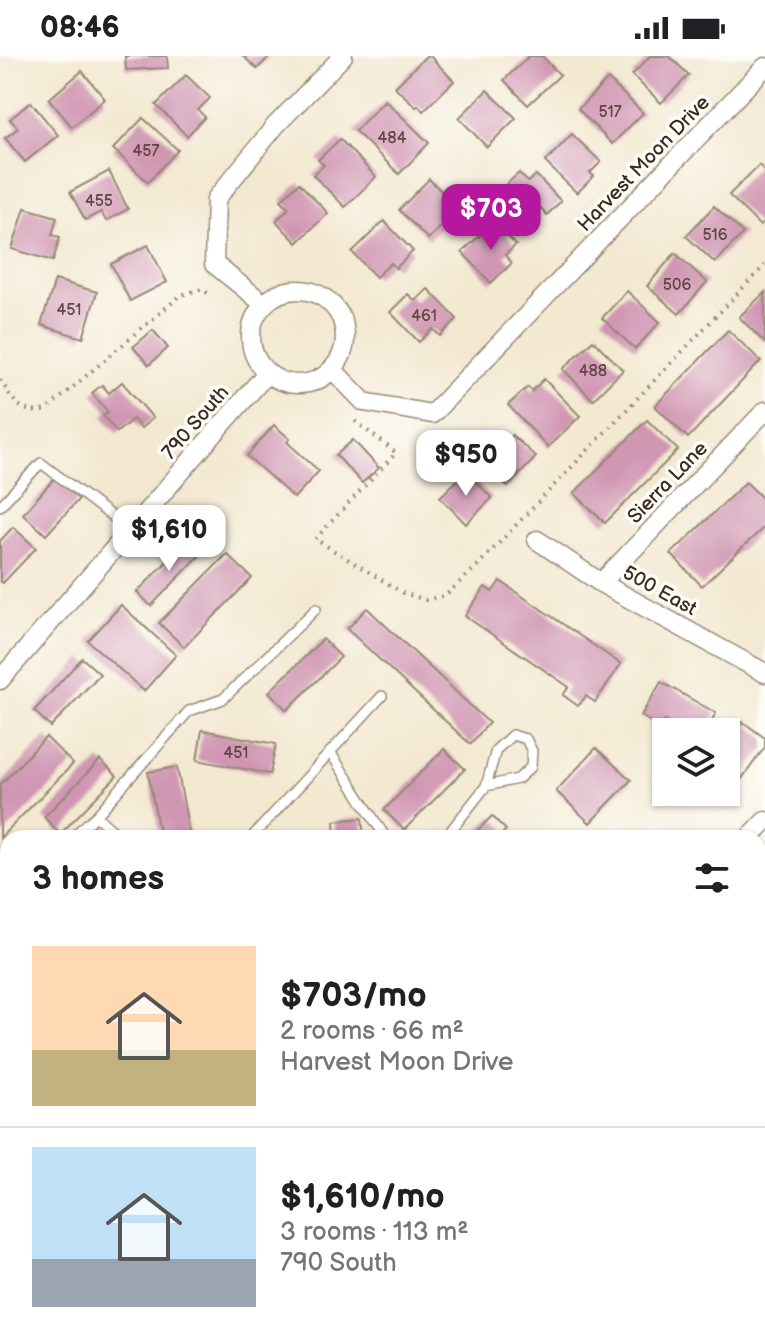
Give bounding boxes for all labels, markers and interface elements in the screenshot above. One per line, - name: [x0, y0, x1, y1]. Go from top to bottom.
- text: 08:46: [40, 10, 120, 46]
- street label: Harvest Moon Drive: [573, 91, 715, 237]
- house number: 517: [598, 103, 622, 122]
- house number: 484: [378, 129, 407, 148]
- house number: 457: [133, 142, 160, 161]
- pin: $703: [444, 184, 538, 252]
- house number: 455: [85, 192, 113, 211]
- text: $703: [460, 194, 522, 225]
- house number: 516: [702, 226, 728, 245]
- house number: 506: [663, 276, 691, 295]
- house number: 451: [56, 301, 82, 320]
- house number: 461: [411, 307, 437, 326]
- house number: 488: [579, 362, 607, 381]
- street label: 790 South: [157, 381, 234, 464]
- pin: $950: [419, 430, 513, 498]
- street label: Sierra Lane: [623, 437, 713, 529]
- text: $950: [434, 440, 498, 471]
- pin: $1,610: [104, 505, 234, 573]
- text: $1,610: [131, 515, 207, 546]
- street label: 500 East: [618, 561, 701, 621]
- map controls: [652, 718, 740, 806]
- button: layers: [652, 718, 740, 806]
- house number: 451: [223, 744, 249, 763]
- icon: filters: [690, 856, 734, 900]
- text: 3 homes: [32, 858, 164, 899]
- text: $703/mo: [280, 975, 427, 1016]
- icon: home: [96, 978, 192, 1074]
- text: 2 rooms · 66 m²: [280, 1016, 464, 1047]
- text: Harvest Moon Drive: [280, 1047, 513, 1078]
- text: $1,610/mo: [280, 1176, 445, 1217]
- icon: home: [96, 1179, 192, 1275]
- text: 3 rooms · 113 m²: [280, 1217, 469, 1248]
- text: 790 South: [280, 1248, 397, 1279]

